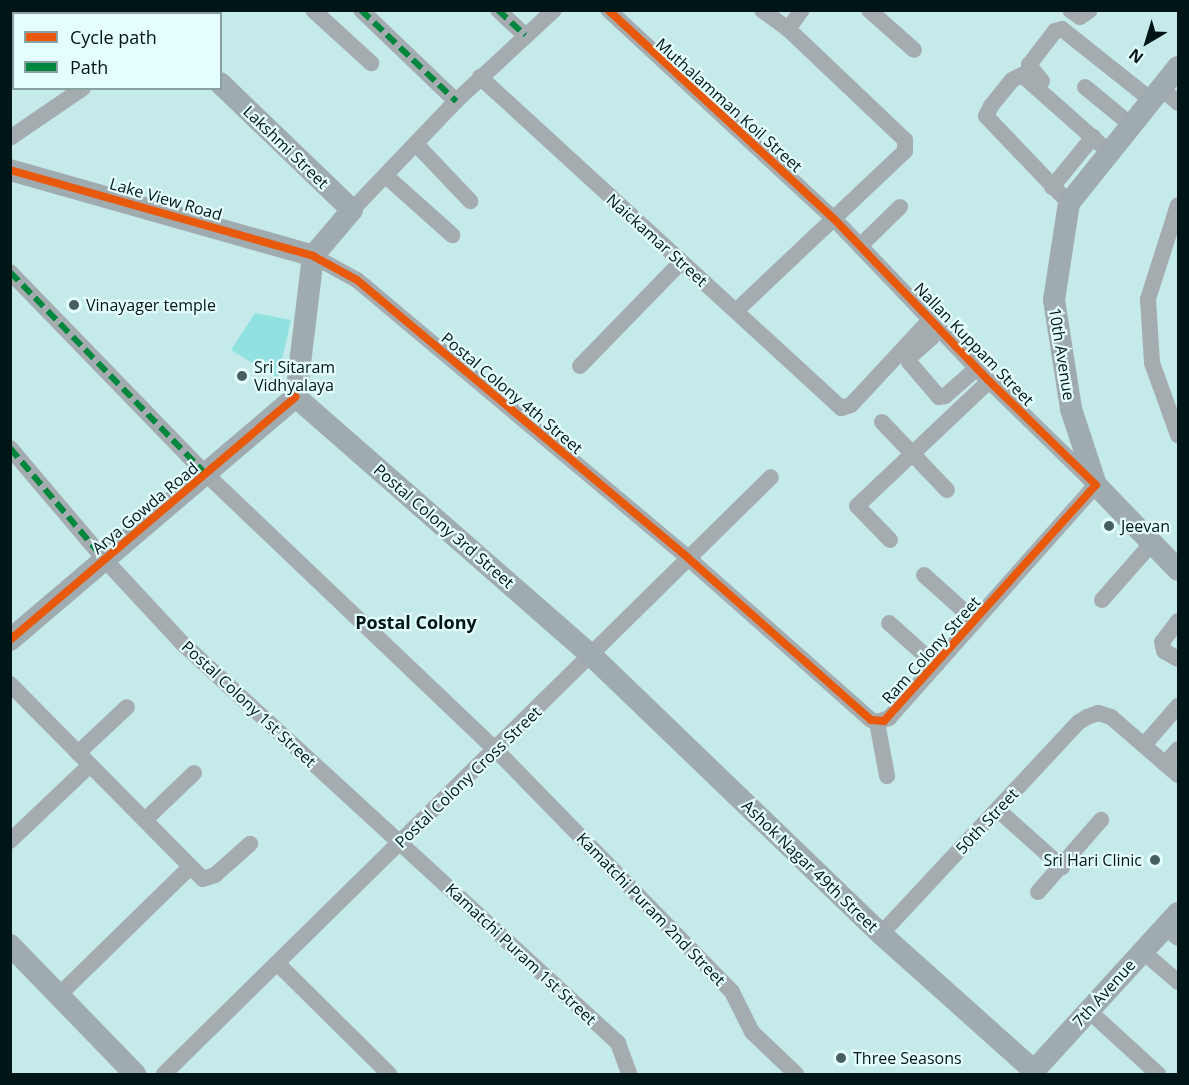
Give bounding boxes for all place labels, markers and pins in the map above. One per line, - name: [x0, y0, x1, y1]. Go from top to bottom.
- place label: Vinayager temple: [86, 295, 216, 315]
- marker: Vinayager temple: [67, 298, 81, 312]
- place label: Sri Sitaram Vidhyalaya: [254, 357, 335, 395]
- marker: Sri Sitaram Vidhyalaya: [235, 369, 249, 383]
- place label: Jeevan: [1121, 516, 1170, 536]
- marker: Jeevan: [1102, 519, 1116, 533]
- place label: Sri Hari Clinic: [1043, 850, 1142, 870]
- marker: Sri Hari Clinic: [1146, 851, 1164, 869]
- place label: Three Seasons: [853, 1048, 962, 1068]
- marker: Three Seasons: [834, 1051, 848, 1065]

